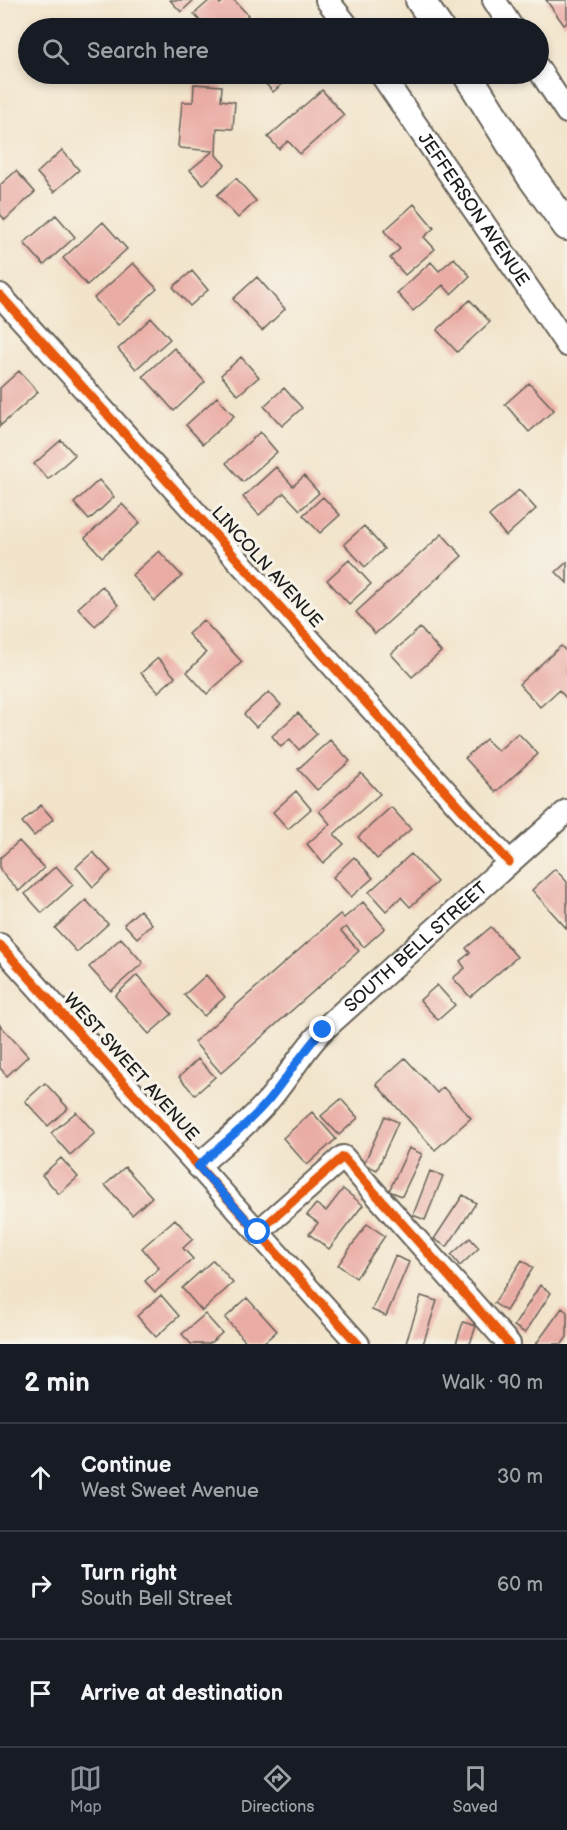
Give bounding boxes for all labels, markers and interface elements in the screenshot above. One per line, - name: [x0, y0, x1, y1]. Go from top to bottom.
- search box: [18, 18, 549, 84]
- icon: search: [39, 35, 72, 68]
- text: Search here: [87, 38, 209, 65]
- street label: JEFFERSON AVENUE: [414, 128, 534, 290]
- street label: LINCOLN AVENUE: [207, 502, 327, 632]
- street label: SOUTH BELL STREET: [340, 877, 492, 1016]
- street label: WEST SWEET AVENUE: [59, 989, 203, 1145]
- route end: [309, 1016, 335, 1042]
- route start: [244, 1218, 270, 1244]
- text: 2 min: [24, 1368, 90, 1399]
- text: Walk · 90 m: [442, 1371, 543, 1395]
- text: Continue: [81, 1452, 171, 1479]
- icon: ahead: [24, 1461, 57, 1494]
- text: 30 m: [497, 1465, 543, 1489]
- text: West Sweet Avenue: [81, 1479, 259, 1503]
- text: Turn right: [81, 1560, 177, 1587]
- icon: right: [24, 1569, 57, 1602]
- text: 60 m: [497, 1573, 543, 1597]
- text: South Bell Street: [81, 1587, 232, 1611]
- icon: arrive: [24, 1677, 57, 1710]
- text: Arrive at destination: [81, 1680, 283, 1707]
- tab: Map: [69, 1762, 102, 1817]
- tab: Directions: [241, 1762, 314, 1817]
- tab: Saved: [453, 1762, 498, 1817]

